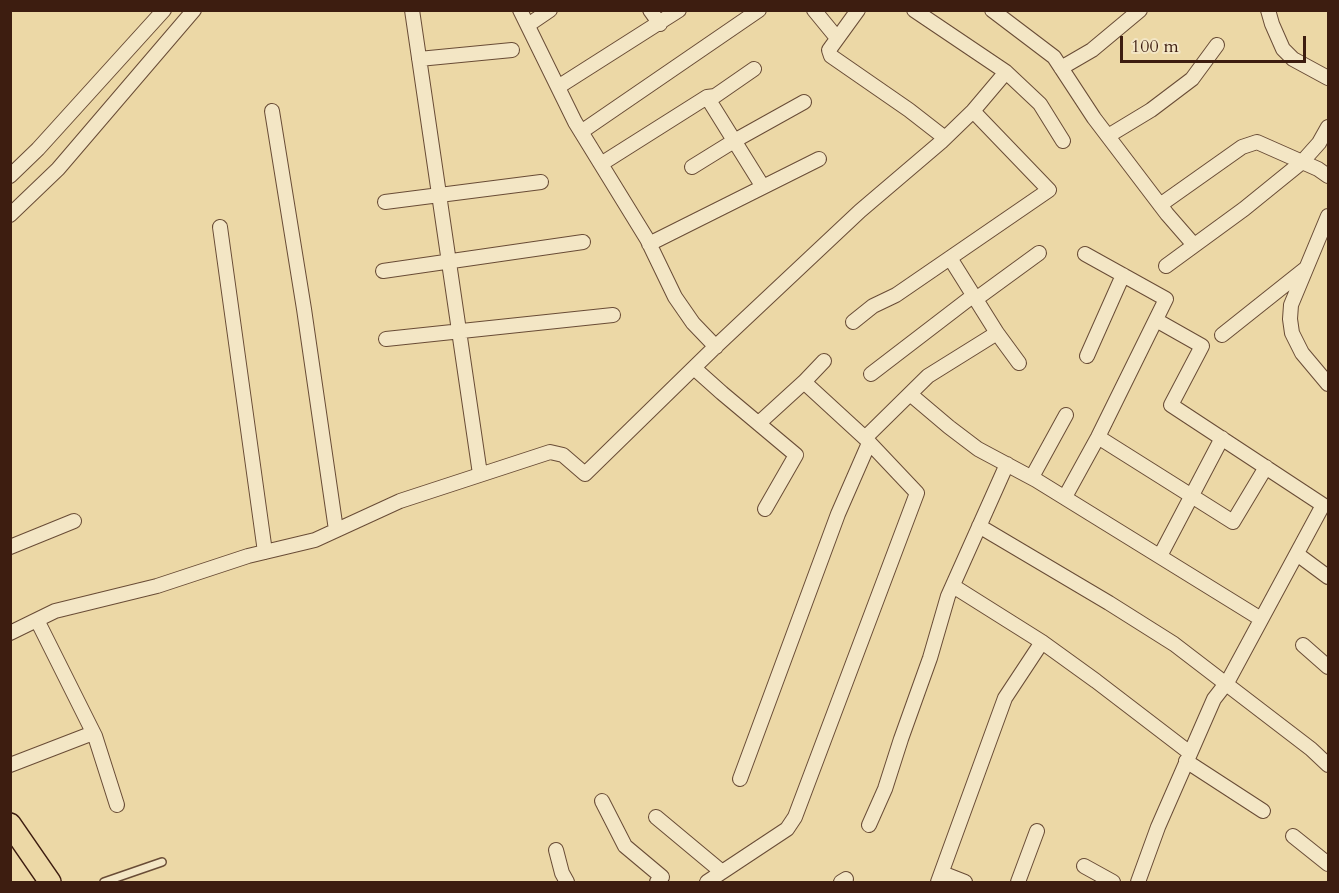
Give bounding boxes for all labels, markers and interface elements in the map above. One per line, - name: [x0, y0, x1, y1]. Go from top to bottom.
- scale bar: [1123, 24, 1309, 62]
- text: 100 m: [1131, 34, 1179, 59]

